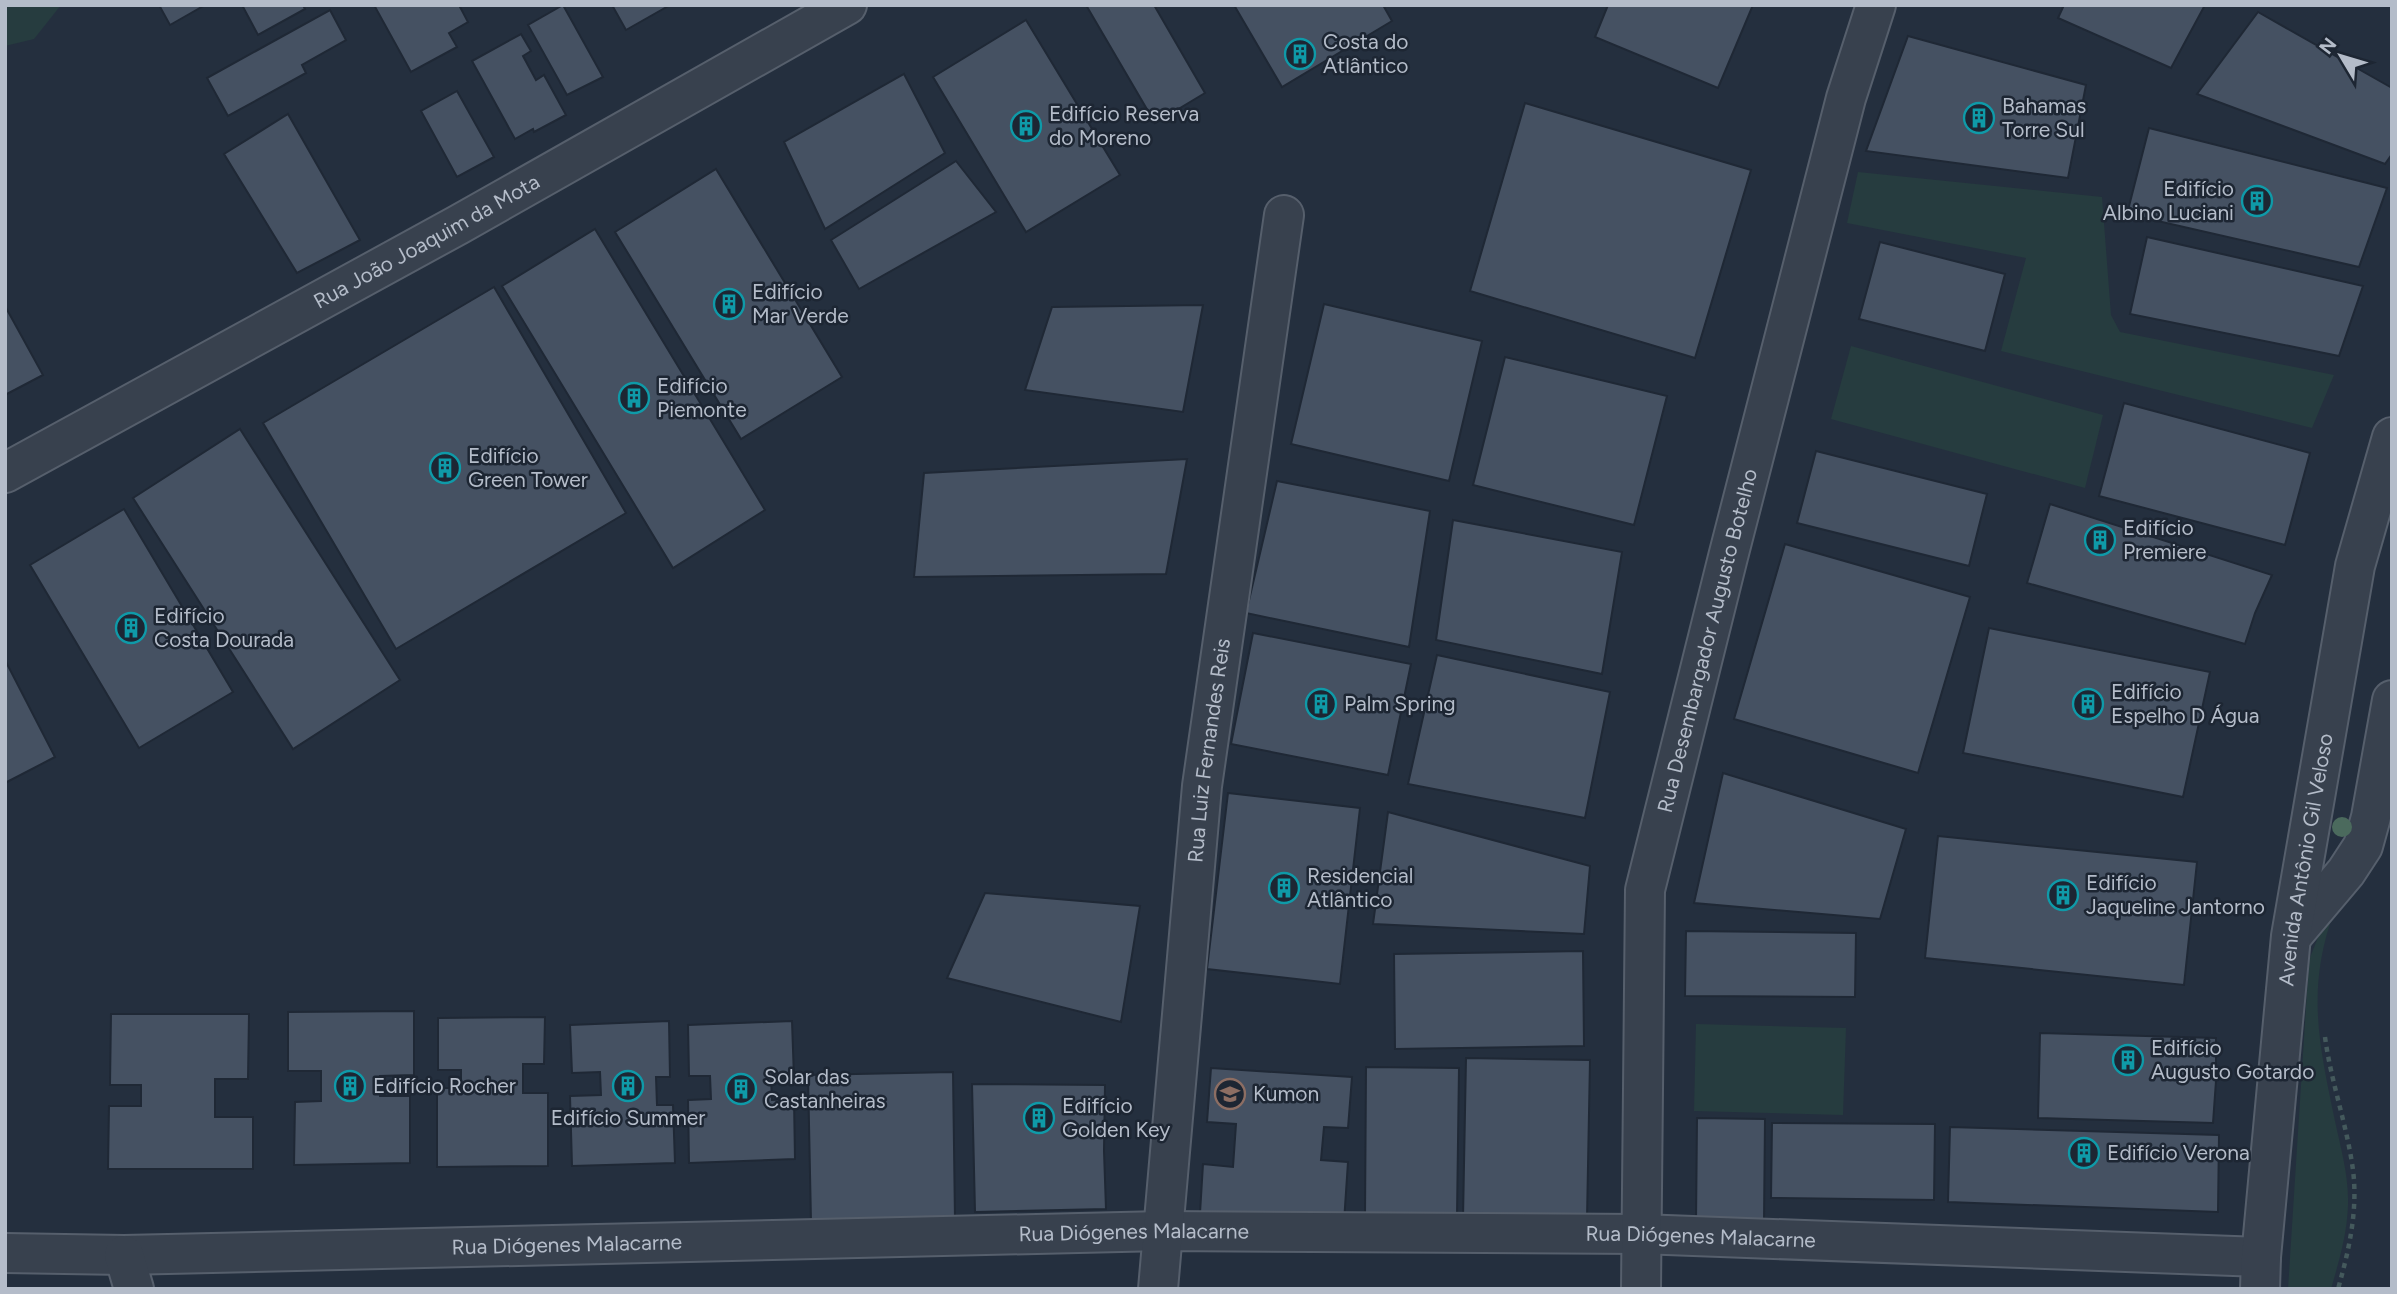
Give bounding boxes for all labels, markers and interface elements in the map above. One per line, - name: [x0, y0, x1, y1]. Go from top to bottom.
- north arrow: [2306, 21, 2376, 91]
- place label: Costa do Atlântico: [1323, 29, 1409, 78]
- text: N: [2314, 33, 2342, 59]
- building icon: Costa do Atlântico: [1283, 37, 1317, 71]
- place label: Bahamas Torre Sul: [2002, 93, 2086, 142]
- place label: Edifício Reserva do Moreno: [1049, 101, 1199, 150]
- building icon: Bahamas Torre Sul: [1962, 101, 1996, 135]
- building icon: Edifício Reserva do Moreno: [1009, 109, 1043, 143]
- street label: Rua João Joaquim da Mota: [309, 169, 544, 314]
- place label: Edifício Albino Luciani: [2103, 176, 2234, 225]
- building icon: Edifício Albino Luciani: [2240, 184, 2274, 218]
- place label: Edifício Mar Verde: [752, 279, 849, 328]
- building icon: Edifício Mar Verde: [712, 287, 746, 321]
- place label: Edifício Piemonte: [657, 373, 747, 422]
- building icon: Edifício Piemonte: [617, 381, 651, 415]
- place label: Edifício Green Tower: [468, 443, 588, 492]
- building icon: Edifício Green Tower: [428, 451, 462, 485]
- street label: Rua Desembargador Augusto Botelho: [1652, 466, 1762, 815]
- place label: Edifício Premiere: [2123, 515, 2206, 564]
- building icon: Edifício Premiere: [2083, 523, 2117, 557]
- place label: Edifício Costa Dourada: [154, 603, 294, 652]
- building icon: Edifício Costa Dourada: [114, 611, 148, 645]
- street label: Rua Luiz Fernandes Reis: [1182, 637, 1235, 864]
- place label: Edifício Espelho D Água: [2111, 679, 2259, 728]
- building icon: Palm Spring: [1304, 687, 1338, 721]
- building icon: Edifício Espelho D Água: [2071, 687, 2105, 721]
- place label: Palm Spring: [1344, 691, 1456, 716]
- street label: Avenida Antônio Gil Veloso: [2273, 731, 2338, 987]
- place label: Residencial Atlântico: [1307, 863, 1413, 912]
- place label: Edifício Jaqueline Jantorno: [2086, 870, 2265, 919]
- building icon: Residencial Atlântico: [1267, 871, 1301, 905]
- building icon: Edifício Jaqueline Jantorno: [2046, 878, 2080, 912]
- place label: Edifício Augusto Gotardo: [2151, 1035, 2314, 1084]
- building icon: Edifício Augusto Gotardo: [2111, 1043, 2145, 1077]
- place label: Solar das Castanheiras: [764, 1064, 886, 1113]
- building icon: Edifício Rocher: [333, 1069, 367, 1103]
- building icon: Edifício Summer: [611, 1069, 645, 1103]
- building icon: Solar das Castanheiras: [724, 1072, 758, 1106]
- place label: Edifício Rocher: [373, 1073, 516, 1098]
- school or university icon: Kumon: [1213, 1077, 1247, 1111]
- place label: Kumon: [1253, 1081, 1319, 1106]
- place label: Edifício Golden Key: [1062, 1093, 1170, 1142]
- building icon: Edifício Golden Key: [1022, 1101, 1056, 1135]
- place label: Edifício Summer: [551, 1105, 705, 1130]
- building icon: Edifício Verona: [2067, 1136, 2101, 1170]
- place label: Edifício Verona: [2107, 1140, 2250, 1165]
- street label: Rua Diógenes Malacarne: [1018, 1218, 1249, 1246]
- street label: Rua Diógenes Malacarne: [1585, 1221, 1816, 1253]
- street label: Rua Diógenes Malacarne: [451, 1229, 682, 1259]

